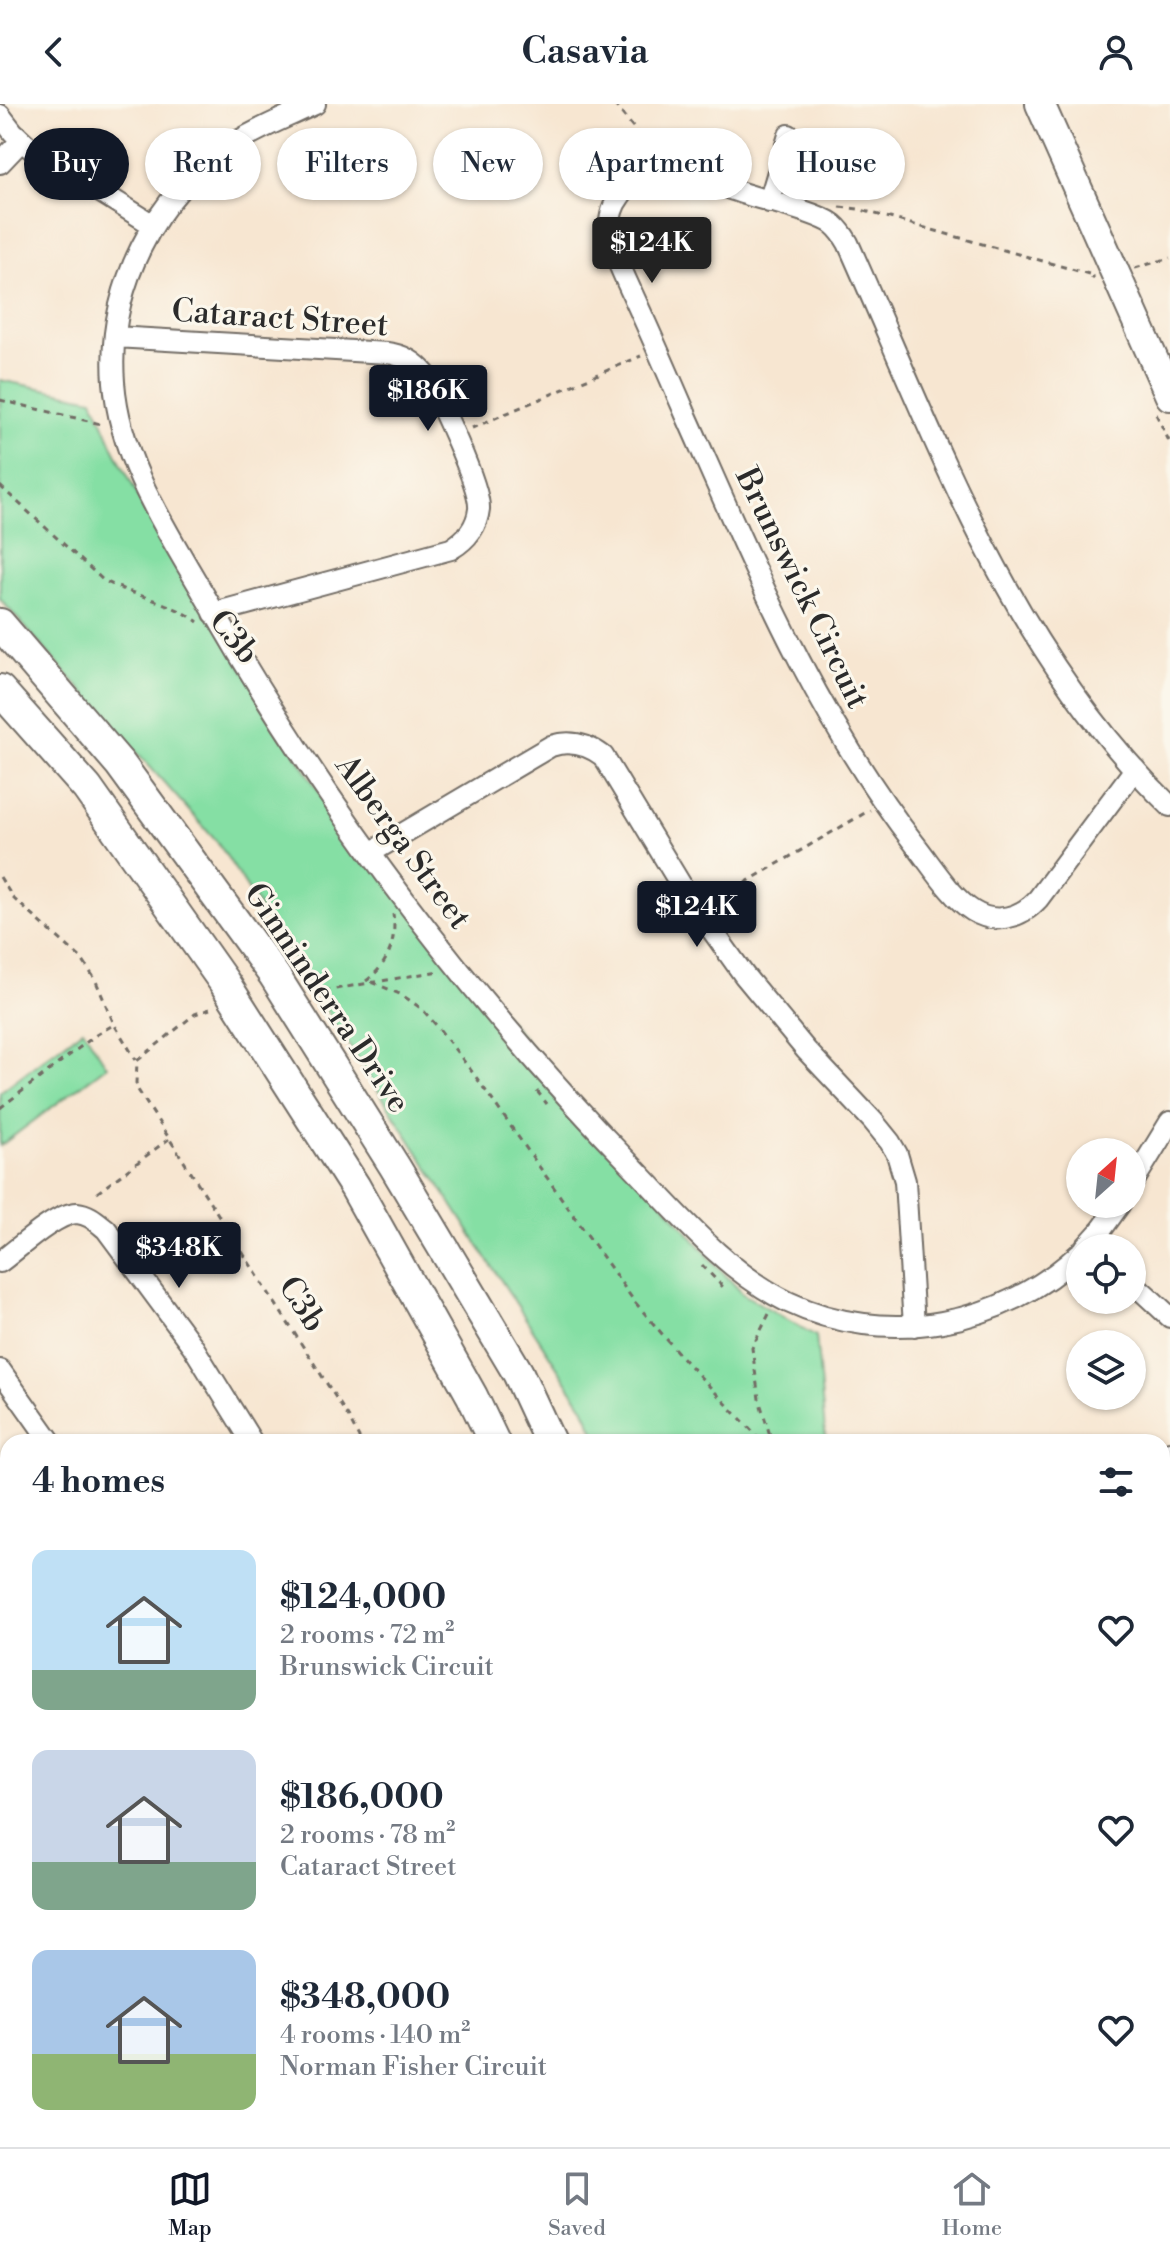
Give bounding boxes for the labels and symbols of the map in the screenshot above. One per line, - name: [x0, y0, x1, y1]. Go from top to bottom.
- pin: $124K: [596, 217, 708, 285]
- street label: Cataract Street: [170, 290, 390, 346]
- pin: $186K: [372, 365, 484, 433]
- street label: Brunswick Circuit: [726, 460, 878, 715]
- street label: C3b: [200, 602, 268, 672]
- street label: Alberga Street: [326, 746, 480, 937]
- street label: Ginninderra Drive: [235, 875, 419, 1121]
- pin: $124K: [641, 881, 753, 949]
- north arrow: [1066, 1138, 1146, 1218]
- pin: $348K: [123, 1222, 235, 1290]
- street label: C3b: [269, 1269, 335, 1339]

